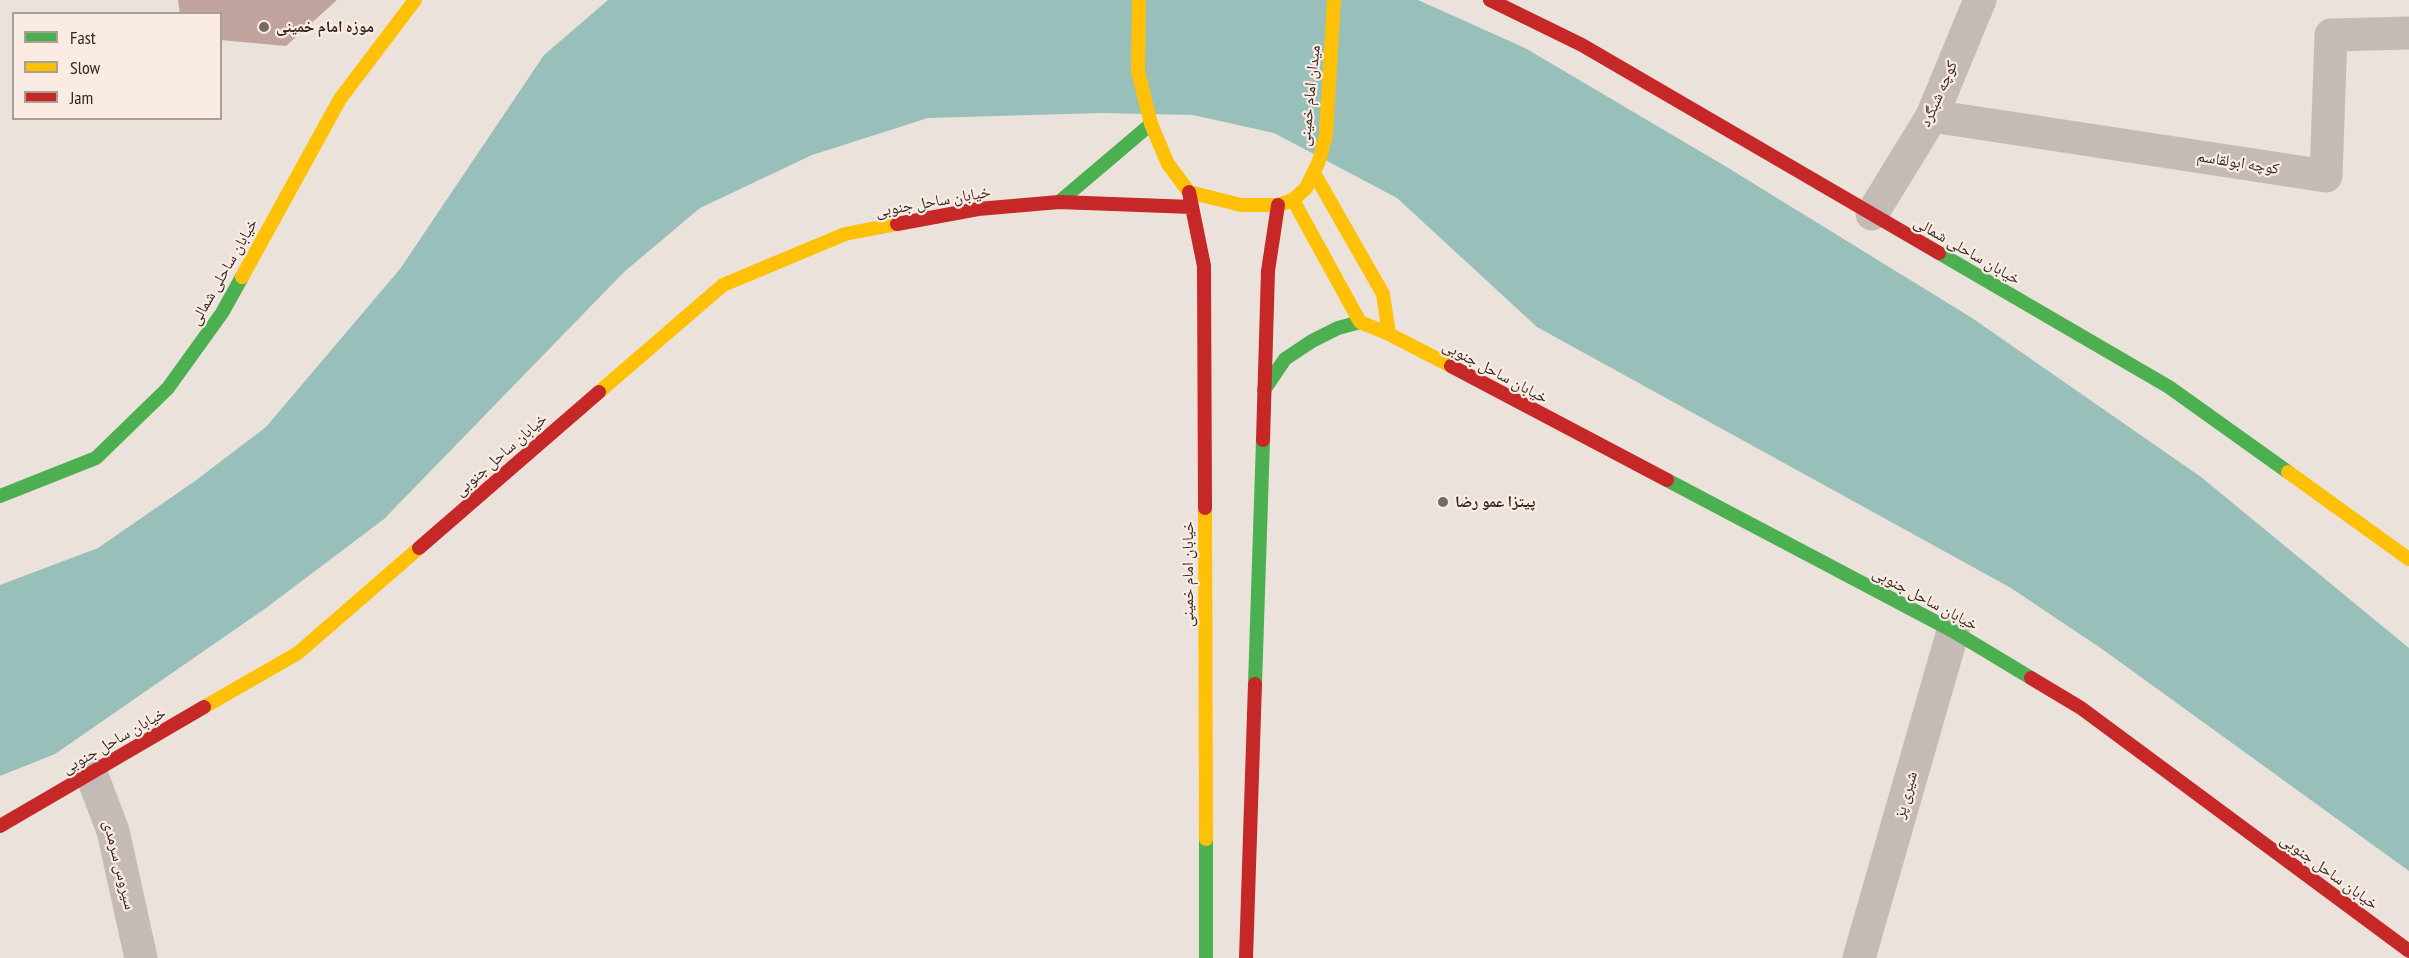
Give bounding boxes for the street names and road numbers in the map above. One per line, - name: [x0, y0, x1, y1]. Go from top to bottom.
- street label: میدان امام خمینی: [1295, 44, 1325, 148]
- street label: کوچه شبگرد: [1916, 58, 1962, 130]
- street label: کوچه ابولقاسم: [2195, 147, 2281, 179]
- street label: خیابان ساحل جنوبی: [874, 182, 992, 222]
- street label: خیابان ساحلی شمالی: [1910, 213, 2024, 289]
- street label: خیابان ساحلی شمالی: [186, 215, 262, 329]
- street label: خیابان ساحل جنوبی: [1439, 336, 1551, 408]
- street label: خیابان ساحل جنوبی: [451, 410, 551, 500]
- street label: خیابان امام خمینی: [1178, 521, 1198, 627]
- street label: خیابان ساحل جنوبی: [1869, 563, 1981, 635]
- street label: خیابان ساحل جنوبی: [59, 704, 169, 778]
- street label: شیری پز: [1890, 769, 1922, 821]
- street label: سیروس سرمدی: [99, 818, 139, 912]
- street label: خیابان ساحل جنوبی: [2276, 830, 2382, 914]

